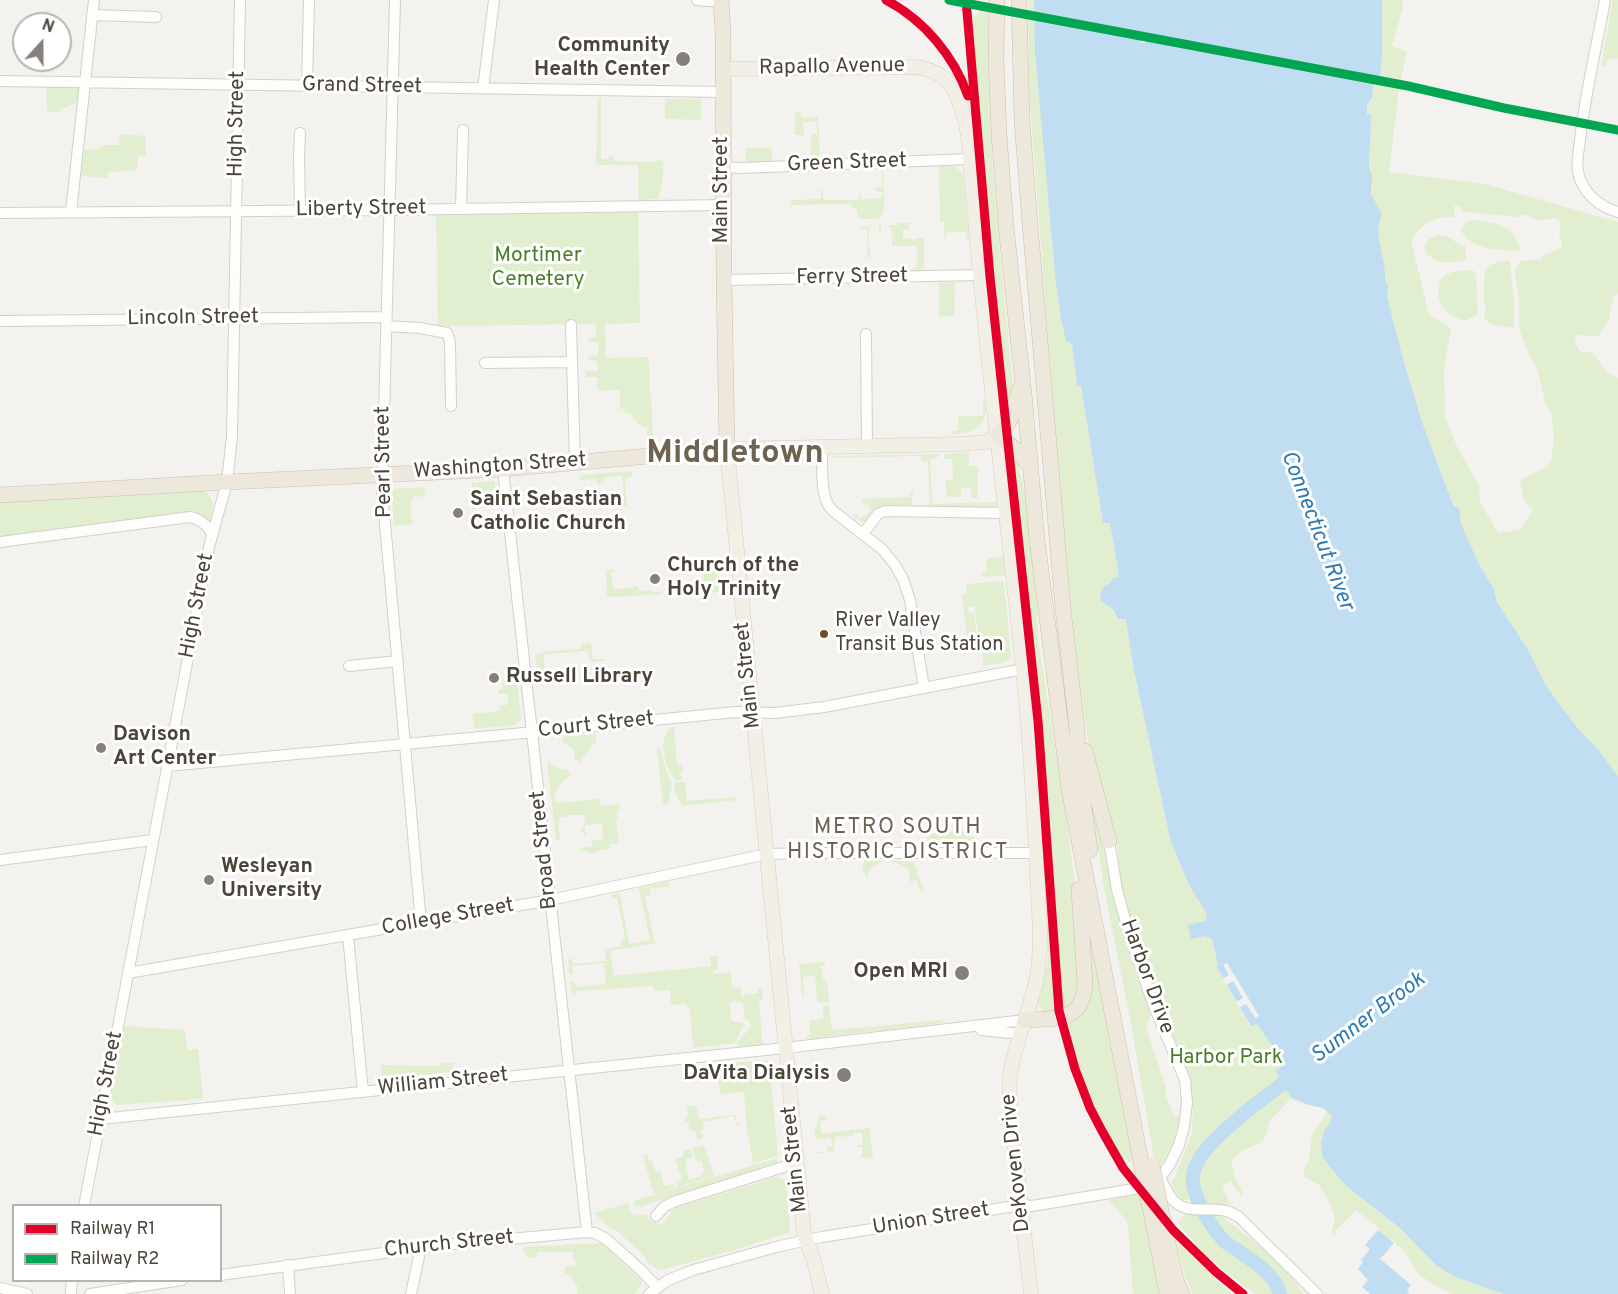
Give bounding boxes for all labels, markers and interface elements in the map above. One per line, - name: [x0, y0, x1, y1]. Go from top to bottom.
- north arrow: [12, 12, 72, 72]
- text: N: [39, 16, 57, 38]
- place label: Community Health Center: [534, 34, 670, 84]
- marker: Community Health Center: [674, 50, 692, 68]
- street label: Rapallo Avenue: [759, 54, 905, 82]
- street label: High Street: [224, 71, 252, 177]
- street label: Grand Street: [302, 73, 422, 101]
- street label: Main Street: [710, 136, 736, 244]
- street label: Green Street: [787, 149, 907, 179]
- street label: Liberty Street: [295, 196, 427, 224]
- park label: Mortimer Cemetery: [491, 244, 585, 294]
- street label: Ferry Street: [796, 264, 908, 292]
- street label: Lincoln Street: [127, 305, 259, 333]
- street label: Pearl Street: [371, 406, 399, 518]
- district label: Middletown: [646, 435, 824, 475]
- street label: Washington Street: [413, 448, 587, 486]
- water label: Connecticut River: [1273, 448, 1359, 614]
- place label: Saint Sebastian Catholic Church: [470, 488, 626, 538]
- marker: Saint Sebastian Catholic Church: [451, 506, 465, 520]
- street label: High Street: [175, 551, 221, 661]
- place label: Church of the Holy Trinity: [667, 554, 799, 604]
- marker: Church of the Holy Trinity: [648, 572, 662, 586]
- place label: River Valley Transit Bus Station: [835, 610, 1003, 657]
- street label: Main Street: [731, 620, 767, 730]
- marker: River Valley Transit Bus Station: [818, 628, 830, 640]
- place label: Russell Library: [506, 665, 653, 691]
- marker: Russell Library: [487, 671, 501, 685]
- street label: Court Street: [537, 707, 655, 745]
- place label: Davison Art Center: [113, 723, 216, 773]
- marker: Davison Art Center: [94, 741, 108, 755]
- street label: Broad Street: [526, 789, 564, 911]
- district label: METRO SOUTH HISTORIC DISTRICT: [787, 816, 1009, 867]
- place label: Wesleyan University: [221, 855, 322, 905]
- marker: Wesleyan University: [202, 873, 216, 887]
- street label: College Street: [380, 894, 516, 942]
- street label: Harbor Drive: [1114, 916, 1178, 1038]
- place label: Open MRI: [853, 960, 948, 986]
- marker: Open MRI: [953, 964, 971, 982]
- water label: Sumner Brook: [1307, 968, 1431, 1070]
- street label: High Street: [84, 1029, 130, 1139]
- park label: Harbor Park: [1169, 1046, 1283, 1072]
- place label: DaVita Dialysis: [683, 1062, 830, 1088]
- street label: William Street: [376, 1064, 510, 1102]
- marker: DaVita Dialysis: [835, 1066, 853, 1084]
- street label: DeKoven Drive: [997, 1093, 1037, 1233]
- street label: Main Street: [778, 1104, 814, 1214]
- street label: Union Street: [871, 1198, 991, 1242]
- legend: [12, 1204, 222, 1282]
- text: Railway R1: [70, 1218, 155, 1241]
- street label: Church Street: [383, 1226, 515, 1264]
- text: Railway R2: [70, 1248, 159, 1271]

